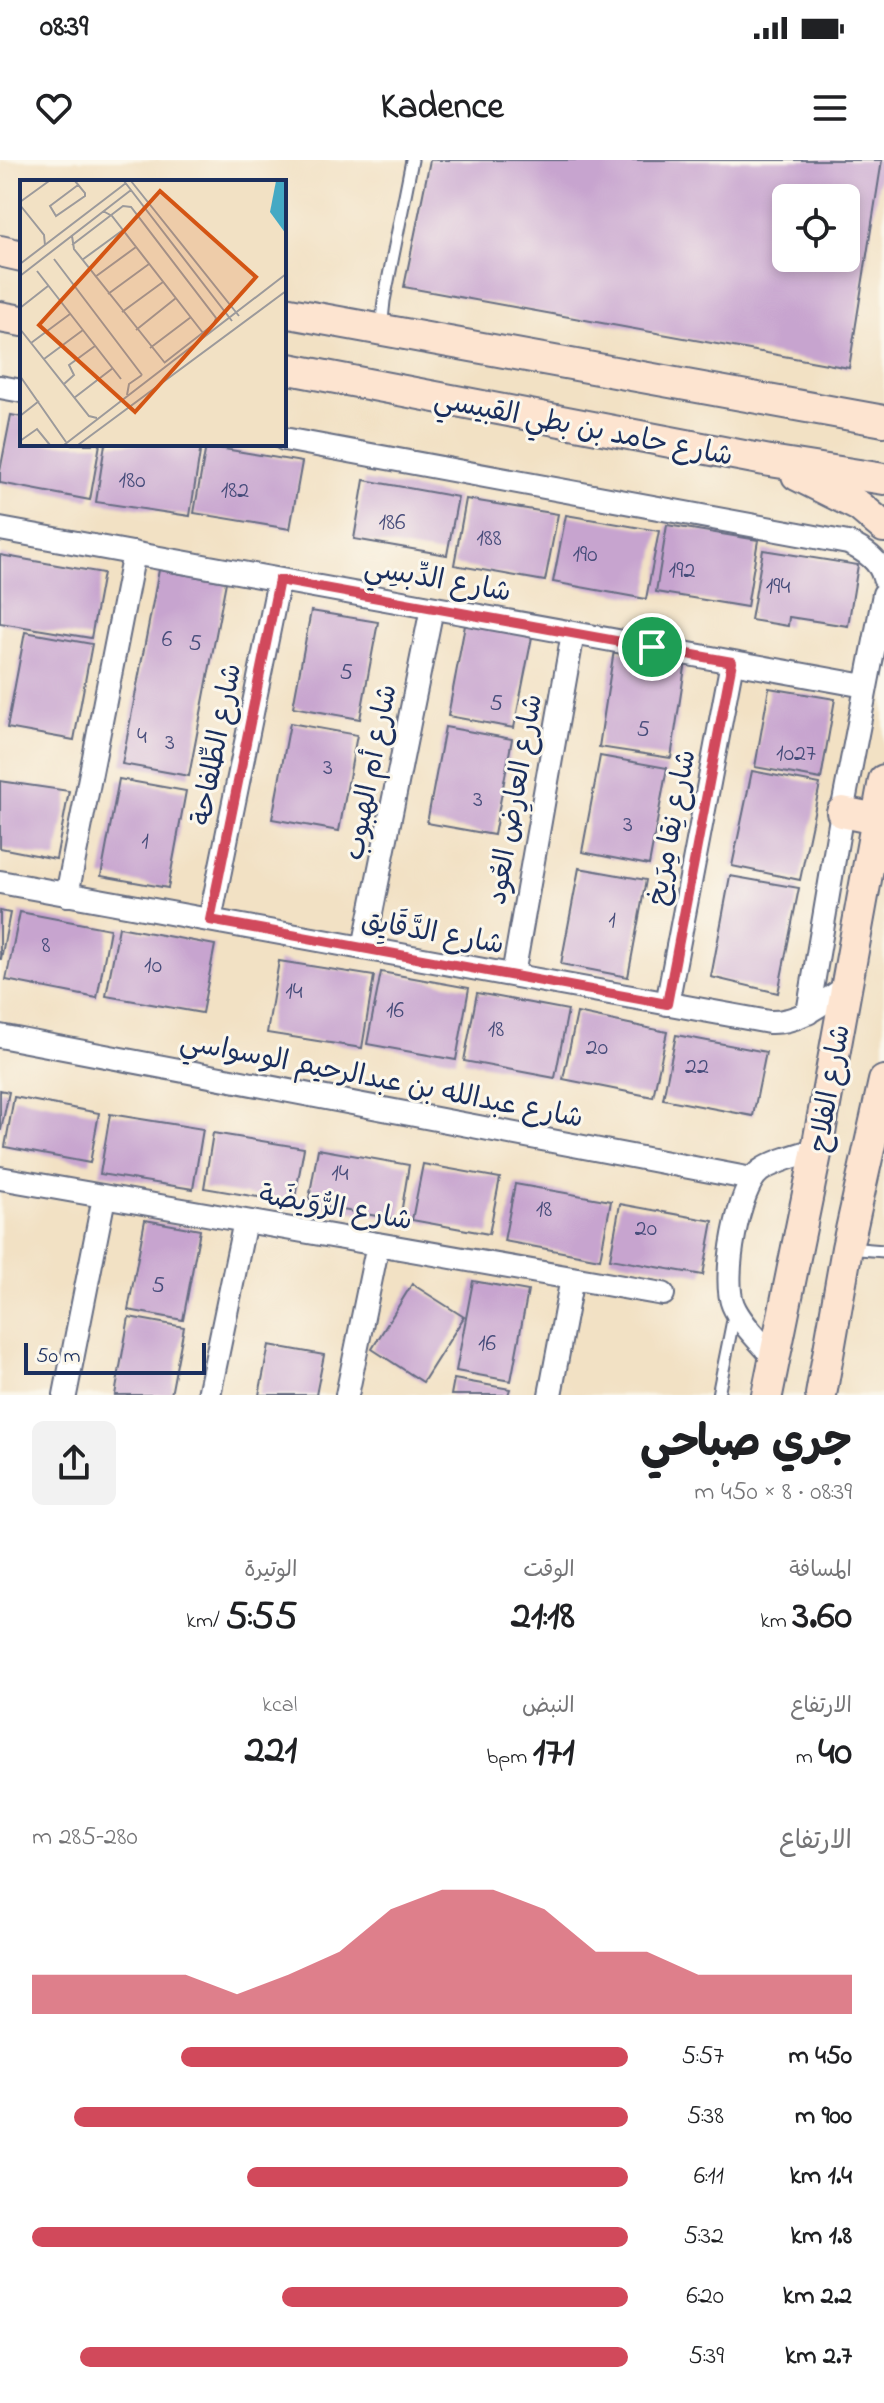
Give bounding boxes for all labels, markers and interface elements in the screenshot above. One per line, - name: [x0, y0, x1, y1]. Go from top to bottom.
- text: 08:39: [40, 6, 88, 50]
- text: Kadence: [380, 82, 504, 135]
- icon: heart: [32, 86, 76, 130]
- icon: menu: [808, 86, 852, 130]
- inset map: [20, 180, 286, 446]
- map controls: [772, 184, 860, 272]
- button: locate: [772, 184, 860, 272]
- street label: شارع حامد بن بطي القبيسي: [430, 380, 736, 480]
- house number: 180: [119, 464, 146, 499]
- house number: 182: [221, 474, 249, 509]
- house number: 186: [378, 506, 406, 541]
- house number: 188: [476, 522, 502, 557]
- house number: 190: [572, 538, 598, 573]
- street label: شارع الدِّبسِي: [361, 548, 514, 615]
- house number: 192: [669, 554, 695, 589]
- house number: 194: [766, 570, 790, 605]
- pin: [618, 613, 686, 681]
- house number: 6: [162, 623, 173, 658]
- icon: arrive: [630, 625, 674, 669]
- house number: 5: [188, 627, 202, 662]
- house number: 5: [339, 656, 353, 691]
- street label: شارع الطِّلفاحة: [183, 660, 254, 829]
- street label: شارع أم الهبوب: [335, 681, 410, 864]
- house number: 5: [489, 687, 503, 722]
- street label: شارع العارِض العُود: [478, 691, 555, 908]
- house number: 5: [636, 713, 650, 748]
- house number: 4: [137, 720, 147, 755]
- house number: 3: [165, 726, 175, 761]
- house number: 1027: [776, 737, 816, 772]
- street label: شارع نِقا مِرَيخ: [638, 746, 709, 909]
- house number: 3: [323, 751, 333, 786]
- house number: 3: [473, 783, 483, 818]
- house number: 3: [623, 808, 633, 843]
- house number: 1: [141, 825, 149, 860]
- street label: شارع الدَّقَايِق: [358, 900, 507, 967]
- house number: 1: [608, 904, 616, 939]
- house number: 8: [42, 929, 51, 964]
- house number: 10: [144, 949, 162, 984]
- house number: 14: [285, 975, 303, 1010]
- house number: 16: [386, 994, 405, 1029]
- house number: 18: [488, 1013, 504, 1048]
- street label: شارع عبدالله بن عبدالرحيم الوسواسي: [176, 1022, 586, 1142]
- street label: شارع الفلاح: [800, 1022, 863, 1156]
- house number: 20: [586, 1031, 608, 1066]
- house number: 22: [685, 1050, 709, 1085]
- house number: 14: [331, 1157, 349, 1192]
- street label: شارع الرُّوَيضَة: [256, 1176, 415, 1243]
- house number: 18: [536, 1193, 552, 1228]
- house number: 20: [635, 1212, 657, 1247]
- house number: 5: [151, 1269, 165, 1304]
- house number: 16: [478, 1327, 497, 1362]
- scale bar: [24, 1339, 206, 1375]
- text: 50 m: [36, 1341, 81, 1373]
- text: جري صباحي: [640, 1412, 852, 1476]
- button: share: [32, 1421, 116, 1505]
- text: 08:39 · 8 × 450 m: [694, 1474, 852, 1512]
- text: الوتيرة: [244, 1555, 297, 1587]
- text: الوقت: [523, 1555, 575, 1587]
- text: المسافة: [789, 1555, 852, 1587]
- text: 5:55: [225, 1588, 297, 1647]
- text: 21:18: [511, 1588, 575, 1647]
- text: 3.60: [792, 1588, 852, 1647]
- text: /km: [186, 1606, 225, 1638]
- text: km: [760, 1606, 792, 1638]
- text: kcal: [262, 1690, 297, 1722]
- text: النبض: [522, 1691, 575, 1723]
- text: الارتفاع: [790, 1691, 852, 1723]
- text: 221: [245, 1722, 297, 1781]
- text: 171: [533, 1724, 575, 1783]
- text: 40: [818, 1724, 852, 1783]
- text: bpm: [487, 1742, 533, 1774]
- text: m: [796, 1742, 818, 1774]
- text: 280–285 m: [32, 1819, 138, 1857]
- text: الارتفاع: [779, 1823, 852, 1861]
- text: 5:57: [681, 2038, 724, 2076]
- text: 450 m: [788, 2038, 852, 2076]
- text: 5:38: [686, 2098, 724, 2136]
- text: 900 m: [795, 2098, 852, 2136]
- text: 6:11: [694, 2158, 724, 2196]
- text: 1.4 km: [790, 2158, 852, 2196]
- text: 5:32: [683, 2218, 724, 2256]
- text: 1.8 km: [791, 2218, 852, 2256]
- text: 6:20: [686, 2278, 724, 2316]
- text: 2.2 km: [783, 2278, 852, 2316]
- text: 5:39: [688, 2338, 724, 2376]
- text: 2.7 km: [785, 2338, 852, 2376]

